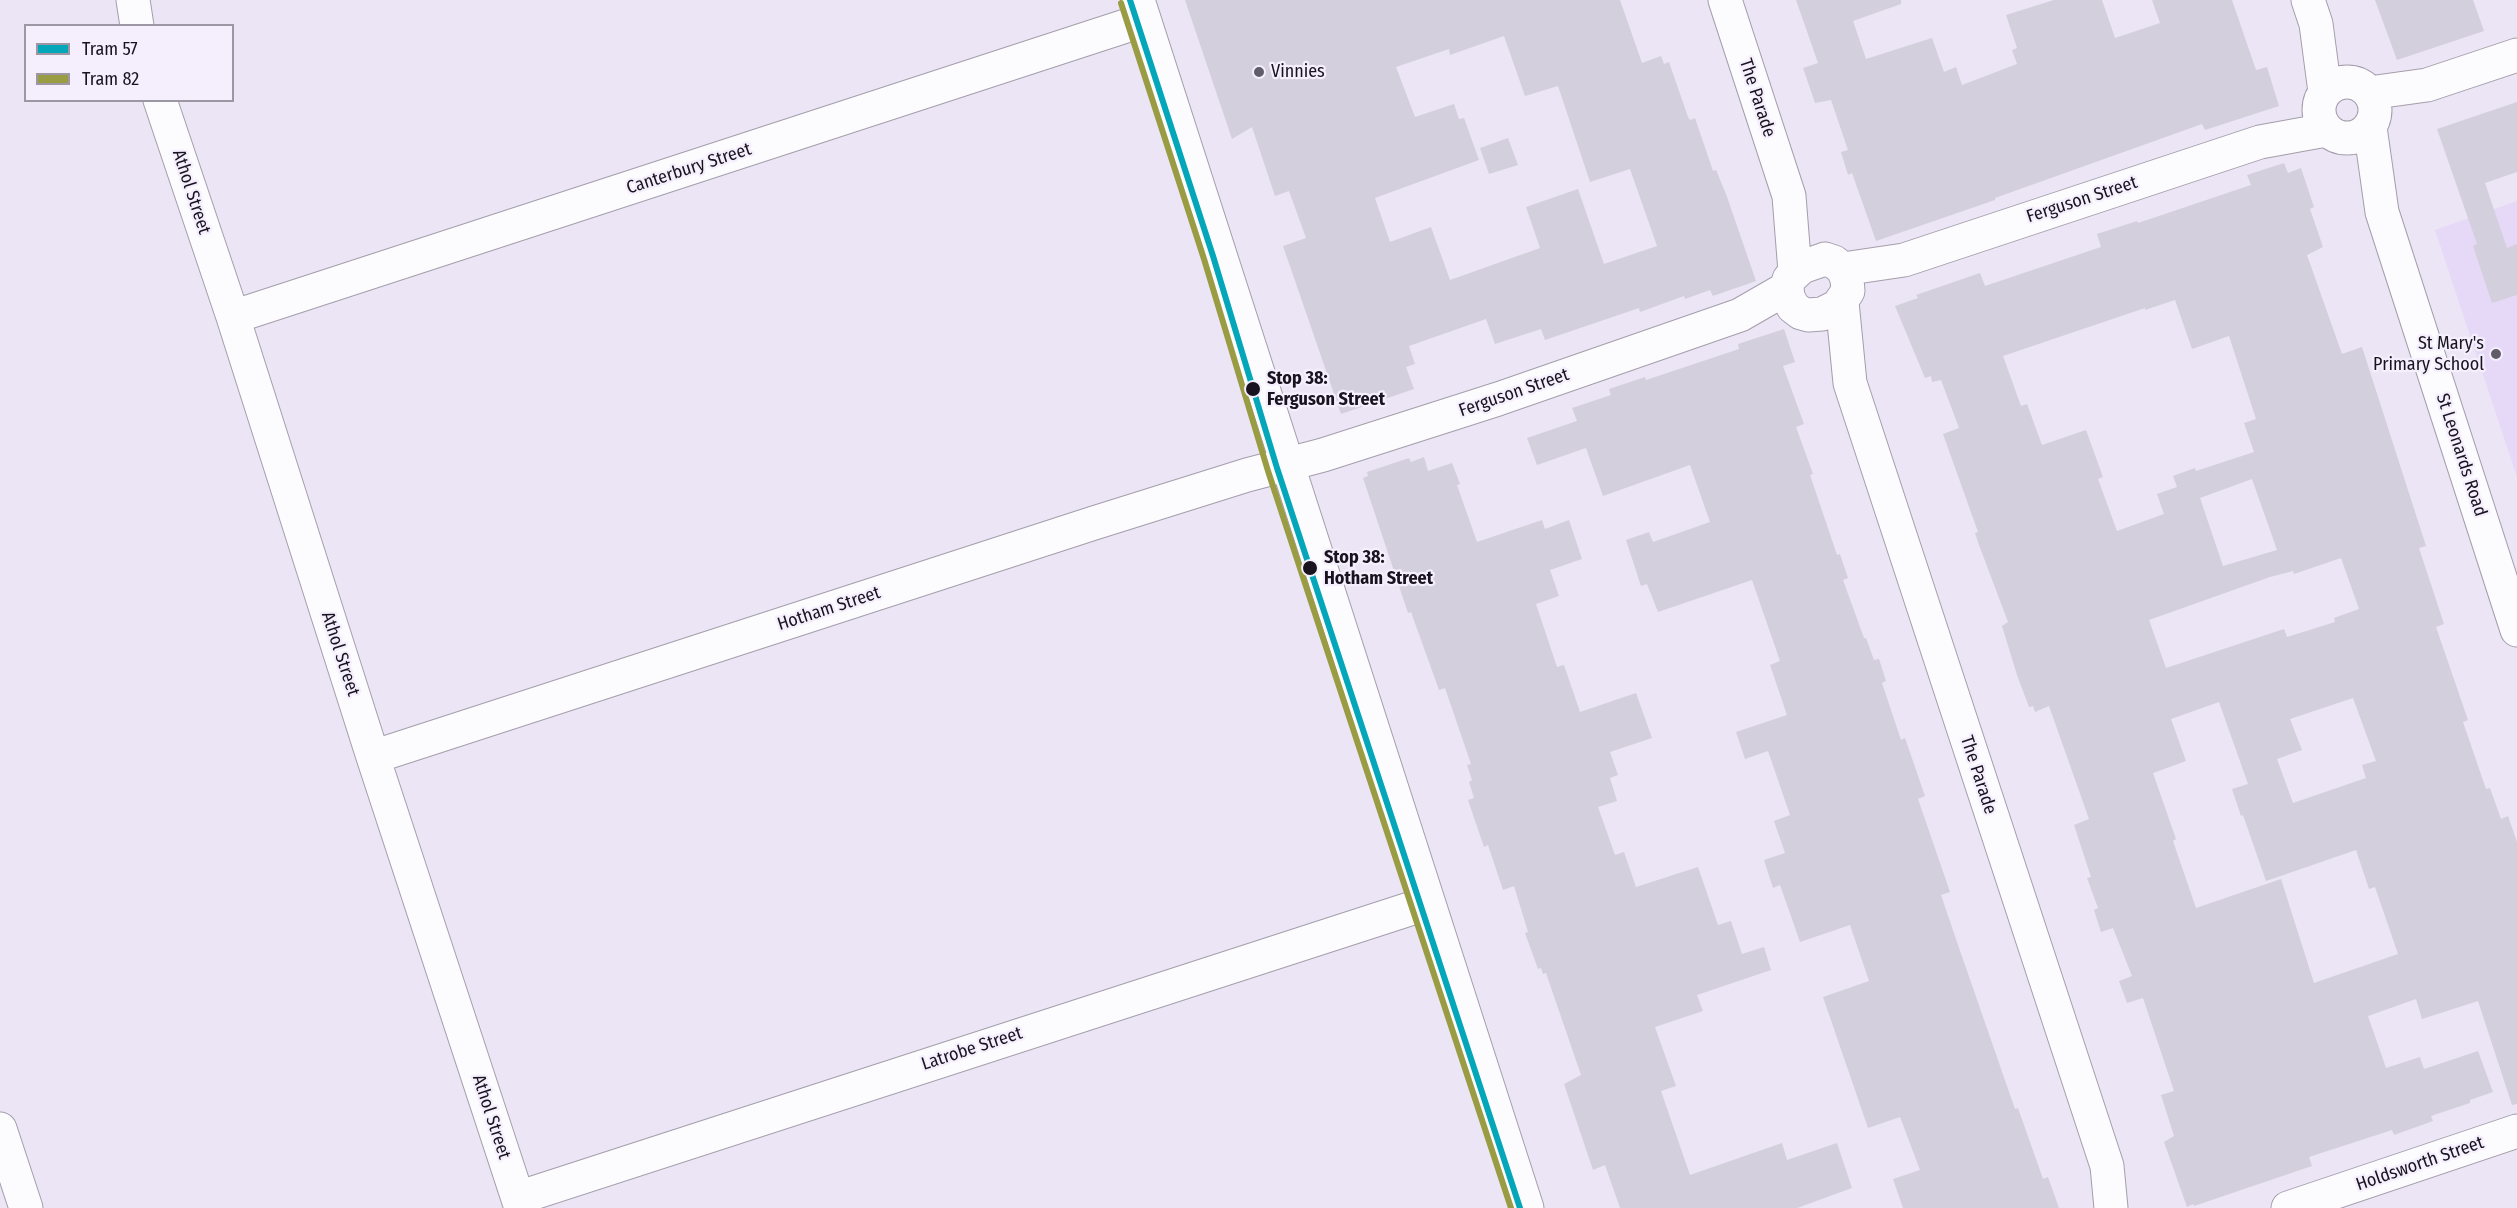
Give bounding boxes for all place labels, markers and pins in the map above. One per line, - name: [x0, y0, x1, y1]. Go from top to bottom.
- place label: Vinnies: [1271, 61, 1325, 83]
- marker: Vinnies: [1252, 65, 1266, 79]
- place label: St Mary's Primary School: [2373, 333, 2484, 376]
- marker: St Mary's Primary School: [2489, 347, 2503, 361]
- place label: Stop 38: Ferguson Street: [1267, 368, 1385, 410]
- marker: Stop 38: Ferguson Street: [1244, 380, 1262, 398]
- place label: Stop 38: Hotham Street: [1324, 547, 1433, 590]
- marker: Stop 38: Hotham Street: [1301, 559, 1319, 577]

